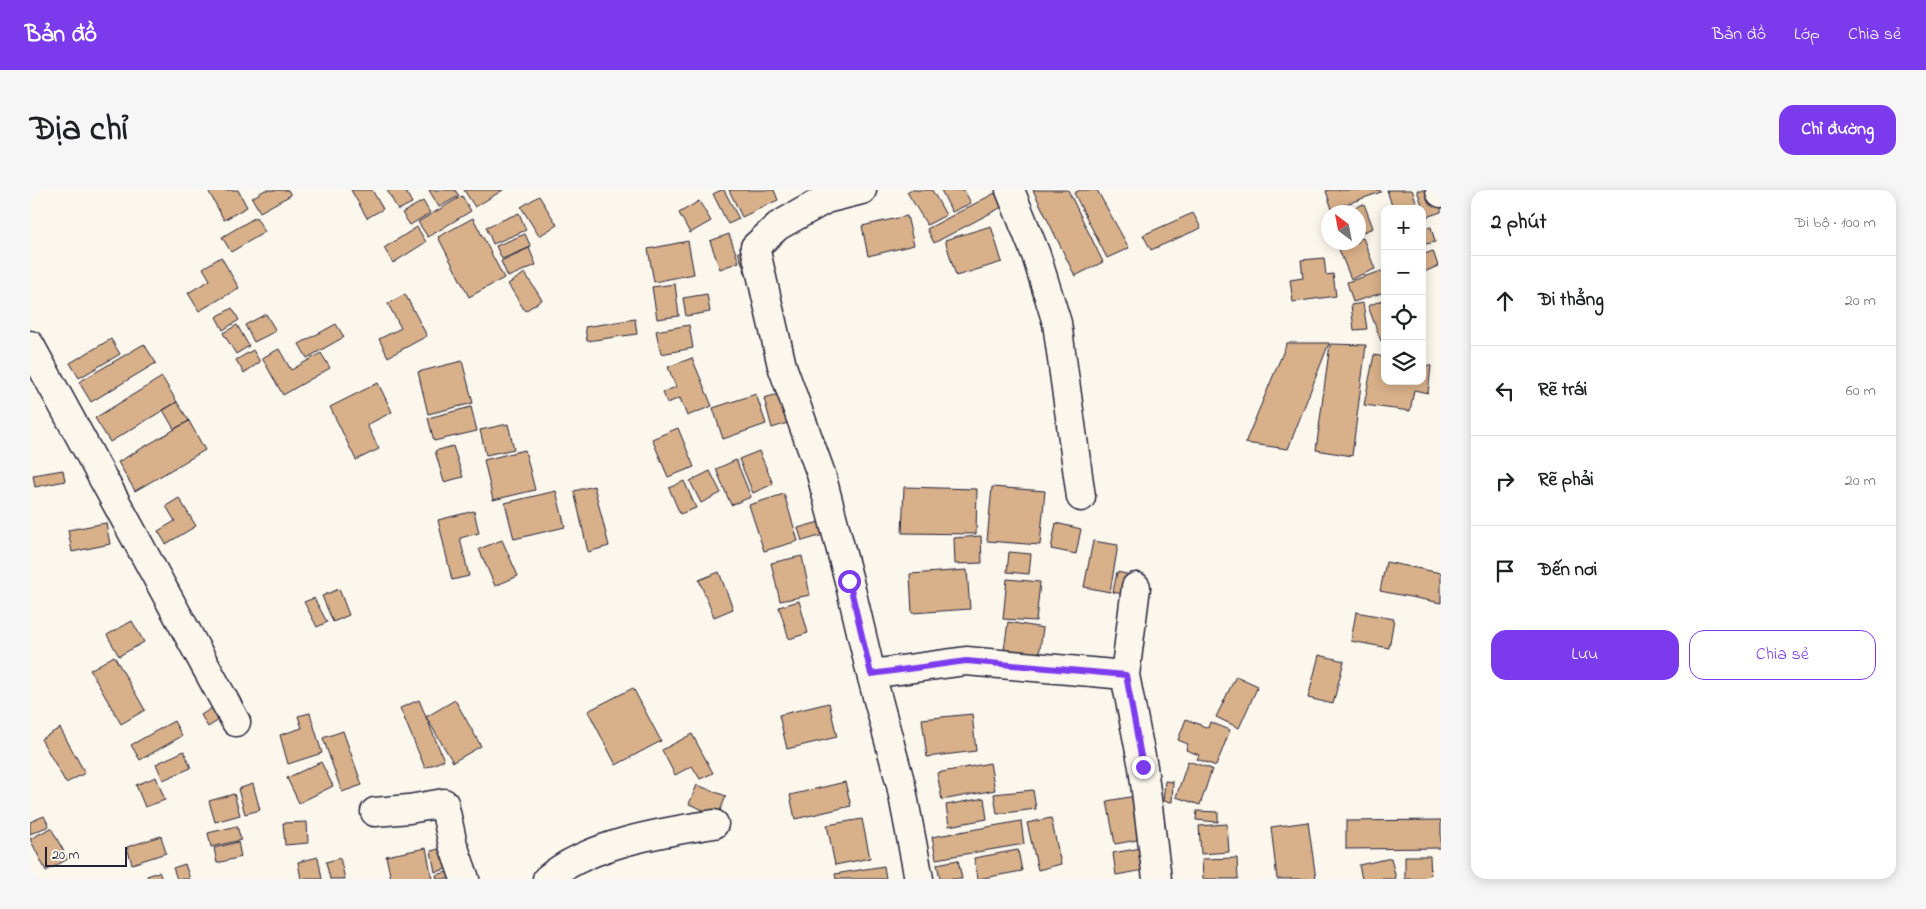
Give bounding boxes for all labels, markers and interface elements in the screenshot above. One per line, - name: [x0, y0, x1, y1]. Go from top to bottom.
- text: Bản đồ: [25, 18, 97, 53]
- text: Bản đồ: [1712, 22, 1766, 48]
- text: Lớp: [1794, 22, 1820, 48]
- text: Chia sẻ: [1848, 22, 1901, 48]
- text: Địa chỉ: [30, 105, 128, 156]
- button: Chỉ đường: [1779, 105, 1896, 155]
- north arrow: [1321, 205, 1366, 250]
- map controls: [1381, 205, 1426, 385]
- button: +: [1381, 205, 1426, 250]
- text: 2 phút: [1491, 208, 1546, 238]
- text: Đi bộ · 100 m: [1794, 211, 1876, 235]
- button: −: [1381, 250, 1426, 295]
- icon: ahead: [1491, 287, 1519, 315]
- text: Đi thẳng: [1538, 287, 1604, 314]
- text: 20 m: [1845, 289, 1876, 313]
- button: locate: [1381, 295, 1426, 340]
- button: layers: [1381, 340, 1426, 385]
- icon: left: [1491, 377, 1519, 405]
- text: Rẽ trái: [1538, 377, 1587, 404]
- text: 60 m: [1846, 379, 1876, 403]
- icon: right: [1491, 467, 1519, 495]
- text: Rẽ phải: [1538, 467, 1594, 494]
- text: 20 m: [1845, 469, 1876, 493]
- icon: arrive: [1491, 557, 1519, 585]
- text: Đến nơi: [1538, 557, 1597, 584]
- route start: [838, 570, 861, 593]
- button: Lưu: [1491, 630, 1679, 680]
- button: Chia sẻ: [1689, 630, 1876, 680]
- route end: [1132, 756, 1155, 779]
- scale bar: [45, 844, 128, 867]
- text: 20 m: [52, 845, 79, 866]

